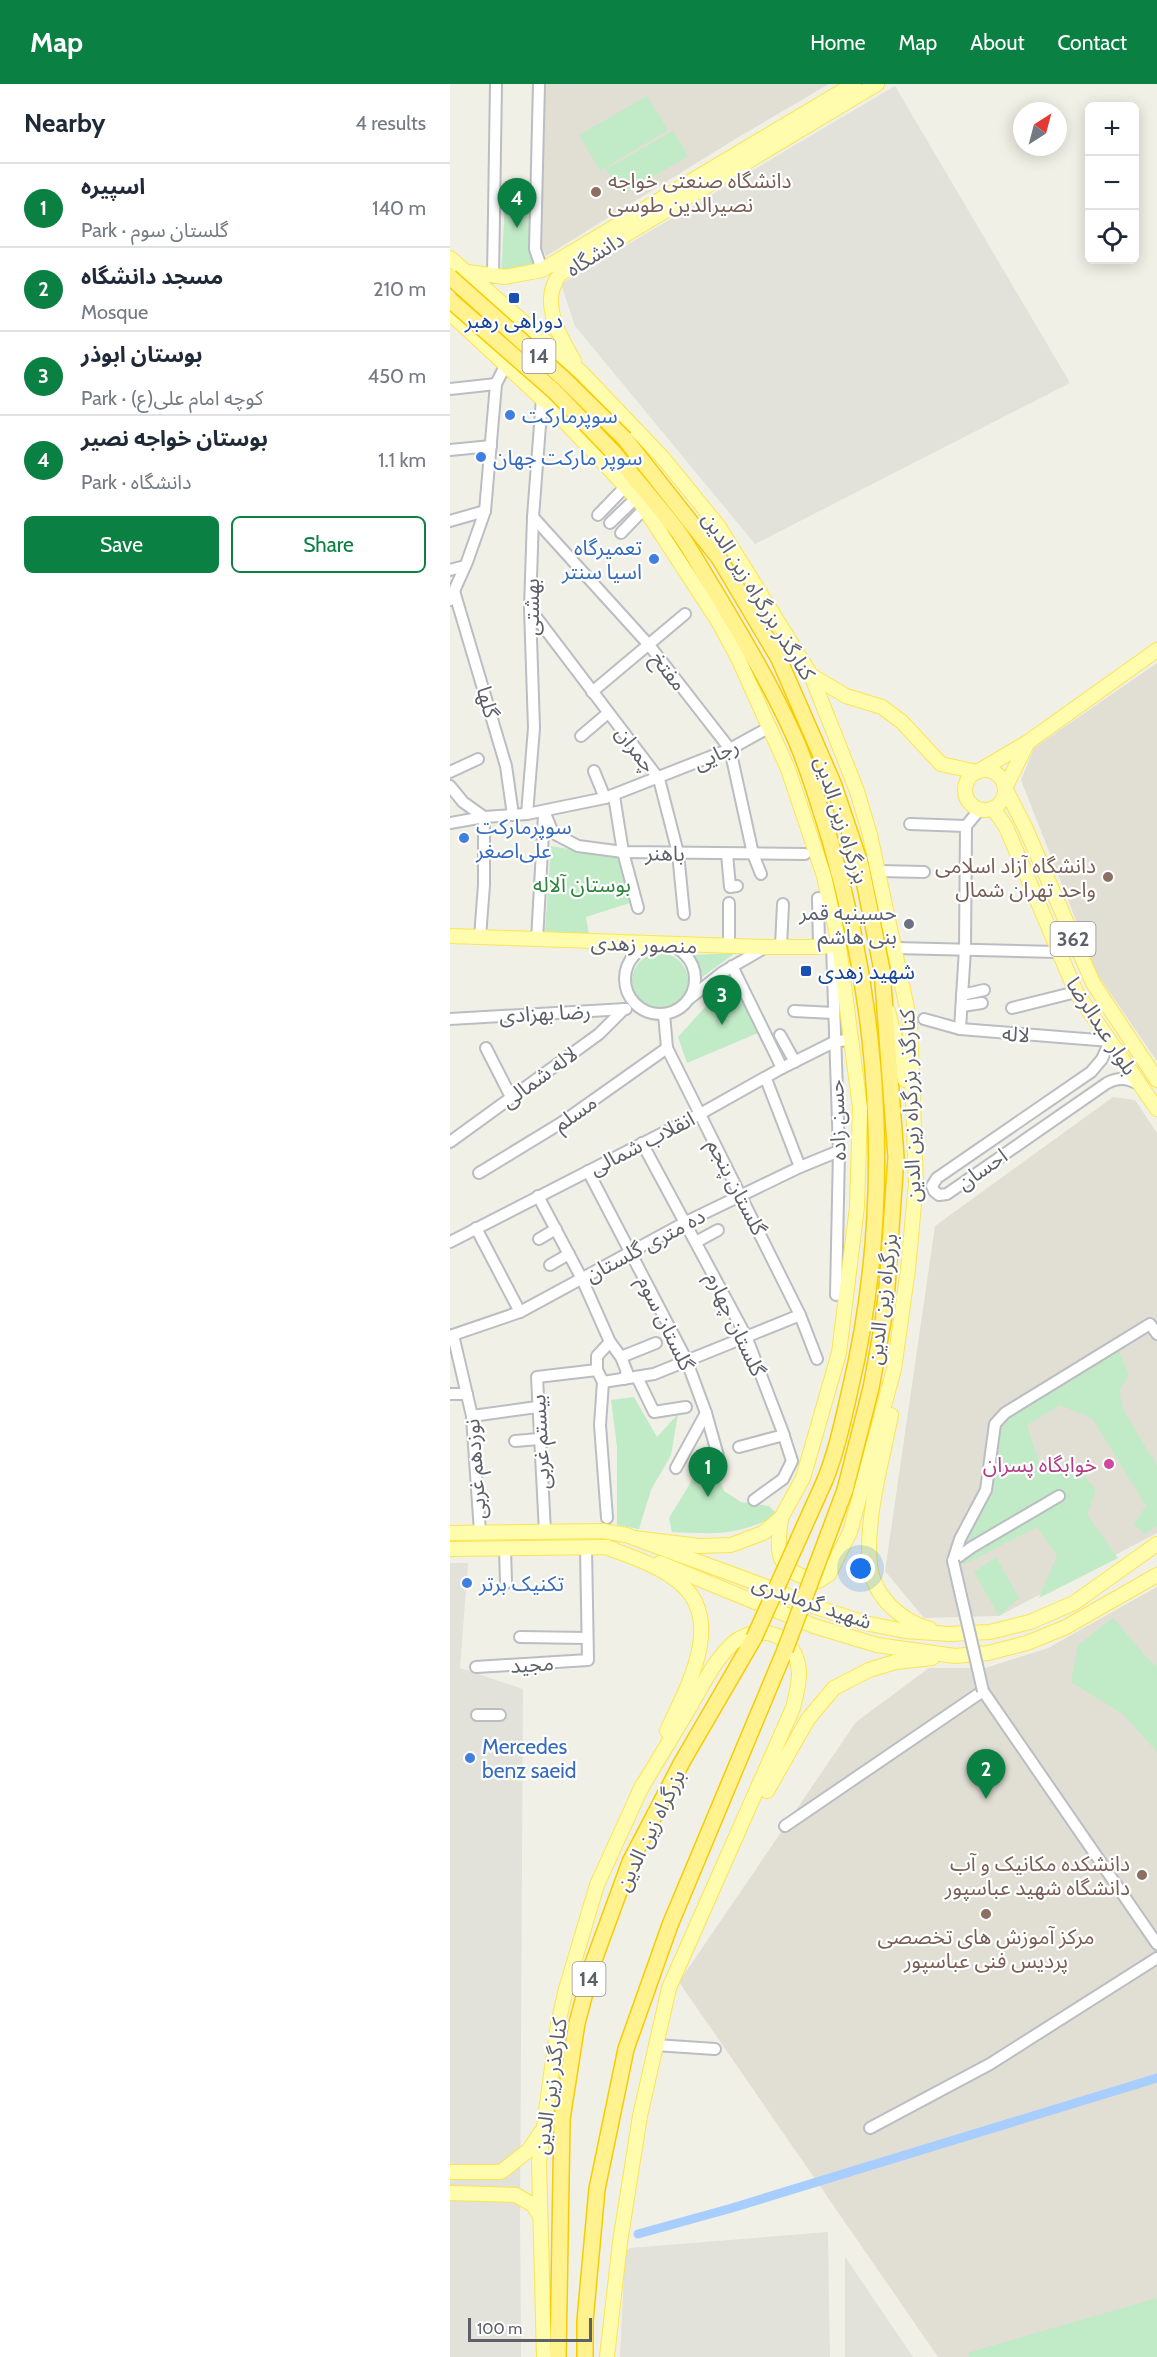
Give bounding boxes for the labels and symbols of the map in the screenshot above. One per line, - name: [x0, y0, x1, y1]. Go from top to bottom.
- north arrow: [1013, 102, 1067, 156]
- place label: دانشگاه صنعتی خواجه نصیرالدین طوسی: [608, 168, 792, 217]
- pin: 4: [498, 178, 536, 228]
- marker: دانشگاه صنعتی خواجه نصیرالدین طوسی: [589, 185, 603, 199]
- street label: دانشگاه: [561, 226, 629, 282]
- marker: دوراهی رهبر: [507, 291, 521, 305]
- place label: دوراهی رهبر: [464, 308, 563, 333]
- road number: 14: [522, 339, 556, 373]
- place label: سوپرمارکت: [522, 403, 618, 429]
- marker: سوپرمارکت: [503, 408, 517, 422]
- place label: سوپر مارکت جهان: [493, 445, 643, 471]
- marker: سوپر مارکت جهان: [474, 450, 488, 464]
- street label: کنارگذر بزرگراه زین الدین: [697, 507, 821, 685]
- place label: تعمیرگاه اسیا سنتر: [561, 535, 642, 584]
- marker: تعمیرگاه اسیا سنتر: [647, 552, 661, 566]
- street label: بهشتی: [519, 578, 544, 636]
- street label: مفتخ: [644, 646, 692, 697]
- street label: گلها: [472, 683, 504, 721]
- street label: چمران: [610, 721, 662, 778]
- street label: رجایی: [689, 733, 743, 775]
- street label: بزرگراه زین الدین: [810, 753, 874, 887]
- place label: سوپرمارکت علی‌اصغر: [475, 814, 572, 863]
- marker: سوپرمارکت علی‌اصغر: [457, 831, 471, 845]
- street label: باهنر: [644, 840, 685, 866]
- place label: دانشگاه آزاد اسلامی واحد تهران شمال: [935, 853, 1096, 902]
- marker: دانشگاه آزاد اسلامی واحد تهران شمال: [1101, 870, 1115, 884]
- park label: بوستان آلاله: [533, 872, 631, 897]
- place label: حسینیه قمر بنی هاشم: [798, 900, 897, 952]
- marker: حسینیه قمر بنی هاشم: [902, 917, 916, 931]
- road number: 362: [1050, 922, 1096, 956]
- street label: منصور زهدی: [590, 930, 698, 958]
- place label: شهید زهدی: [818, 959, 915, 984]
- marker: شهید زهدی: [799, 964, 813, 978]
- street label: بلوار عبدالرضا: [1061, 972, 1143, 1080]
- pin: 3: [702, 976, 742, 1025]
- street label: رضا بهزادی: [498, 998, 592, 1028]
- street label: کنارگذر بزرگراه زین الدین: [894, 1009, 926, 1203]
- street label: لاله: [1001, 1020, 1031, 1048]
- street label: لاله شمالی: [496, 1041, 582, 1113]
- street label: حسن زاده: [823, 1079, 851, 1161]
- street label: مسلم: [549, 1089, 603, 1139]
- street label: انقلاب شمالی: [585, 1106, 699, 1180]
- street label: گلستان پنجم: [699, 1135, 772, 1241]
- street label: احسان: [952, 1143, 1012, 1195]
- street label: ده متری گلستان: [581, 1203, 709, 1287]
- street label: بزرگراه زین الدین: [862, 1232, 902, 1366]
- street label: گلستان چهارم: [697, 1268, 771, 1382]
- street label: گلستان سوم: [629, 1271, 700, 1377]
- street label: بیستم غربی: [525, 1394, 558, 1490]
- street label: نوزدهم غربی: [459, 1418, 494, 1520]
- pin: 1: [688, 1448, 728, 1497]
- place label: خوابگاه پسران: [983, 1452, 1097, 1478]
- marker: خوابگاه پسران: [1102, 1457, 1116, 1471]
- your location: [846, 1554, 875, 1583]
- street label: شهید گرمابدری: [749, 1570, 875, 1634]
- place label: تکنیک برتر: [478, 1571, 564, 1596]
- marker: تکنیک برتر: [460, 1576, 474, 1590]
- street label: مجید: [509, 1650, 555, 1678]
- place label: Mercedes benz saeid: [482, 1734, 576, 1783]
- pin: 2: [966, 1750, 1006, 1799]
- marker: Mercedes benz saeid: [463, 1751, 477, 1765]
- street label: بزرگراه زین الدین: [610, 1765, 690, 1895]
- place label: دانشکده مکانیک و آب دانشگاه شهید عباسپور: [944, 1851, 1130, 1901]
- marker: دانشکده مکانیک و آب دانشگاه شهید عباسپور: [1135, 1868, 1149, 1882]
- marker: مرکز آموزش های تخصصی پردیس فنی عباسپور: [979, 1907, 993, 1921]
- place label: مرکز آموزش های تخصصی پردیس فنی عباسپور: [877, 1924, 1095, 1974]
- road number: 14: [572, 1962, 606, 1996]
- street label: کنارگذر زین الدین: [528, 2016, 572, 2156]
- scale bar: [468, 2315, 592, 2342]

